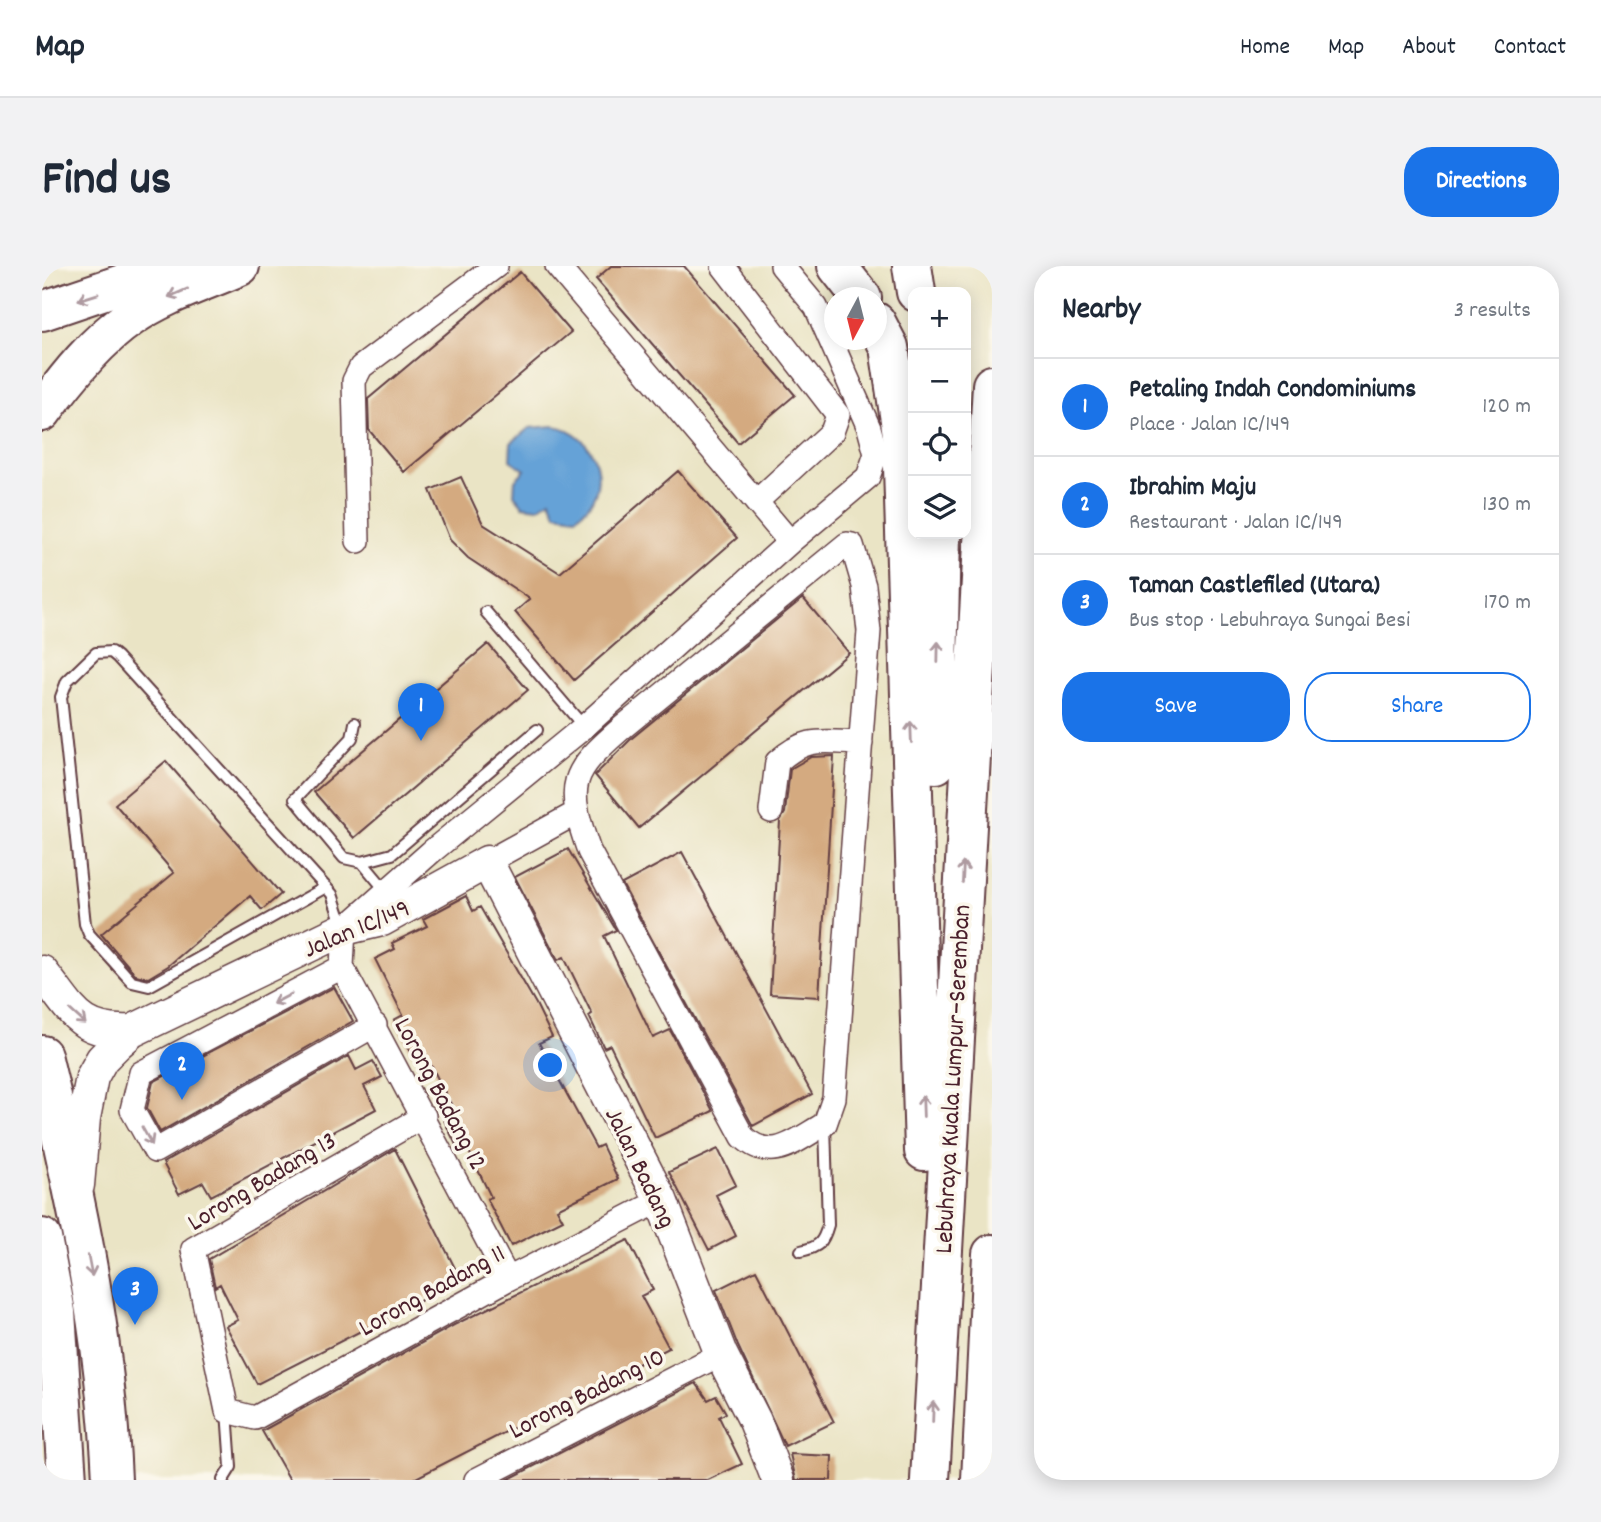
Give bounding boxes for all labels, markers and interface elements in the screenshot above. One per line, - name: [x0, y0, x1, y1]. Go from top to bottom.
- text: Map: [35, 25, 85, 72]
- text: Home: [1240, 31, 1290, 65]
- text: Map: [1328, 31, 1364, 65]
- text: About: [1402, 31, 1456, 65]
- text: Contact: [1494, 31, 1566, 65]
- text: Find us: [42, 147, 171, 217]
- button: Directions: [1404, 147, 1559, 217]
- one-way arrow: [167, 287, 189, 300]
- north arrow: [824, 287, 887, 350]
- map controls: [908, 287, 971, 539]
- button: +: [908, 287, 971, 350]
- text: Nearby: [1062, 290, 1140, 333]
- one-way arrow: [77, 291, 99, 304]
- text: 3 results: [1454, 295, 1531, 328]
- button: −: [908, 350, 971, 413]
- text: Petaling Indah Condominiums: [1129, 372, 1416, 409]
- text: 1: [1082, 391, 1088, 424]
- text: 120 m: [1482, 391, 1531, 424]
- text: Place · Jalan 1C/149: [1129, 409, 1290, 442]
- button: locate: [908, 413, 971, 476]
- text: Ibrahim Maju: [1129, 470, 1256, 507]
- button: layers: [908, 476, 971, 539]
- text: 2: [1080, 489, 1090, 522]
- text: 130 m: [1482, 489, 1531, 522]
- text: Restaurant · Jalan 1C/149: [1129, 507, 1343, 540]
- text: Taman Castlefiled (Utara): [1129, 568, 1380, 605]
- text: 3: [1080, 587, 1090, 620]
- text: 170 m: [1484, 587, 1531, 620]
- text: Bus stop · Lebuhraya Sungai Besi: [1129, 605, 1410, 638]
- one-way arrow: [932, 641, 945, 664]
- button: Save: [1062, 672, 1290, 742]
- button: Share: [1304, 672, 1531, 742]
- pin: 1: [398, 683, 444, 741]
- one-way arrow: [904, 720, 918, 743]
- one-way arrow: [957, 862, 970, 884]
- street label: Jalan 1C/149: [298, 891, 416, 969]
- street label: Lebuhraya Kuala Lumpur–Seremban: [927, 904, 982, 1255]
- one-way arrow: [272, 993, 293, 1006]
- one-way arrow: [69, 1009, 87, 1025]
- street label: Lorong Badang 12: [383, 1012, 495, 1178]
- pin: 2: [159, 1042, 205, 1100]
- your location: [533, 1048, 567, 1082]
- one-way arrow: [916, 1095, 930, 1118]
- street label: Jalan Badang: [594, 1102, 684, 1235]
- street label: Lorong Badang 13: [181, 1124, 344, 1242]
- one-way arrow: [140, 1126, 154, 1146]
- street label: Lorong Badang 11: [353, 1237, 513, 1348]
- one-way arrow: [83, 1254, 97, 1277]
- pin: 3: [112, 1267, 158, 1325]
- street label: Lorong Badang 10: [503, 1340, 672, 1450]
- one-way arrow: [927, 1401, 940, 1424]

